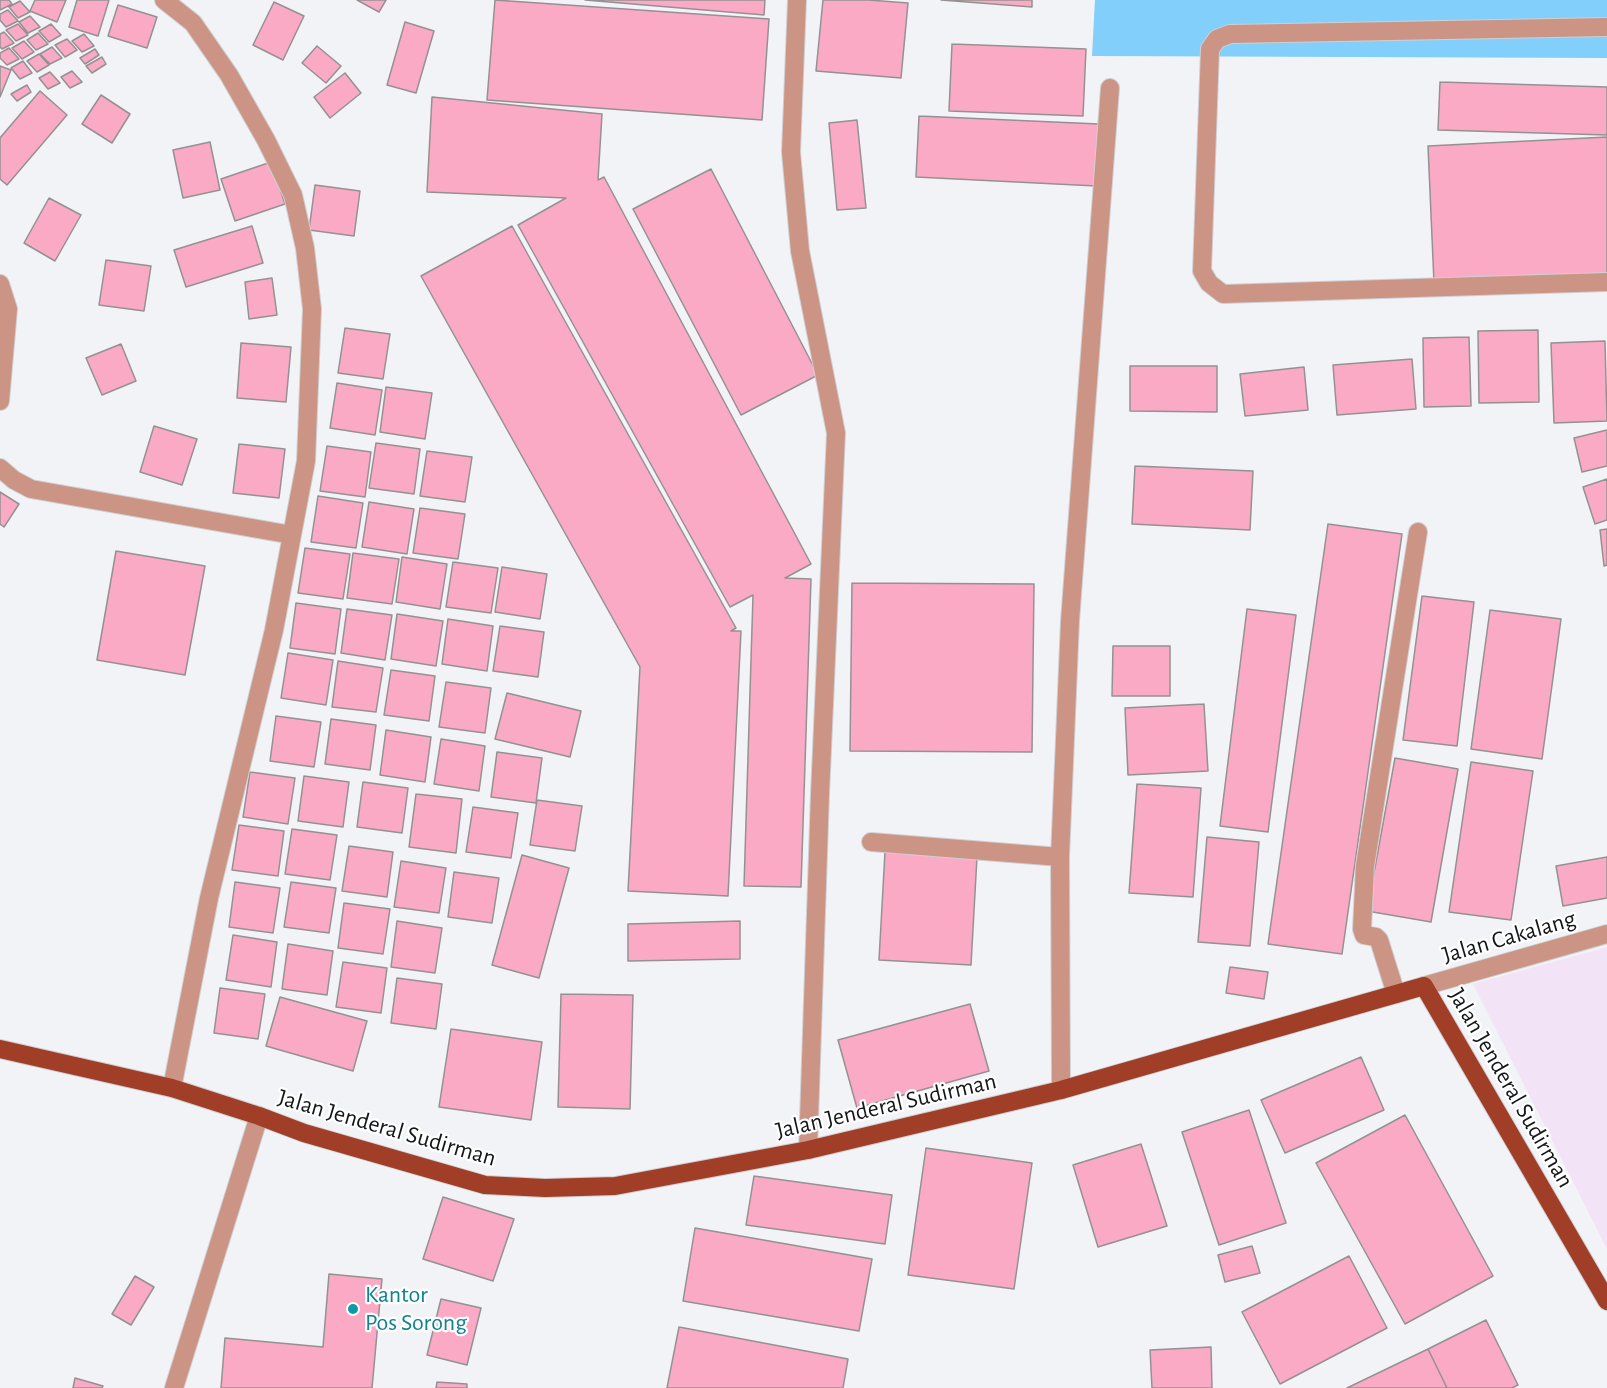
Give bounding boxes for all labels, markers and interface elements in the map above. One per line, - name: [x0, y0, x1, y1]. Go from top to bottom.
- street label: Jalan Cakalang: [1439, 904, 1579, 970]
- street label: Jalan Jenderal Sudirman: [1442, 983, 1580, 1193]
- street label: Jalan Jenderal Sudirman: [773, 1067, 999, 1145]
- street label: Jalan Jenderal Sudirman: [275, 1083, 499, 1173]
- place label: Kantor Pos Sorong: [365, 1281, 467, 1337]
- marker: Kantor Pos Sorong: [346, 1302, 360, 1316]

